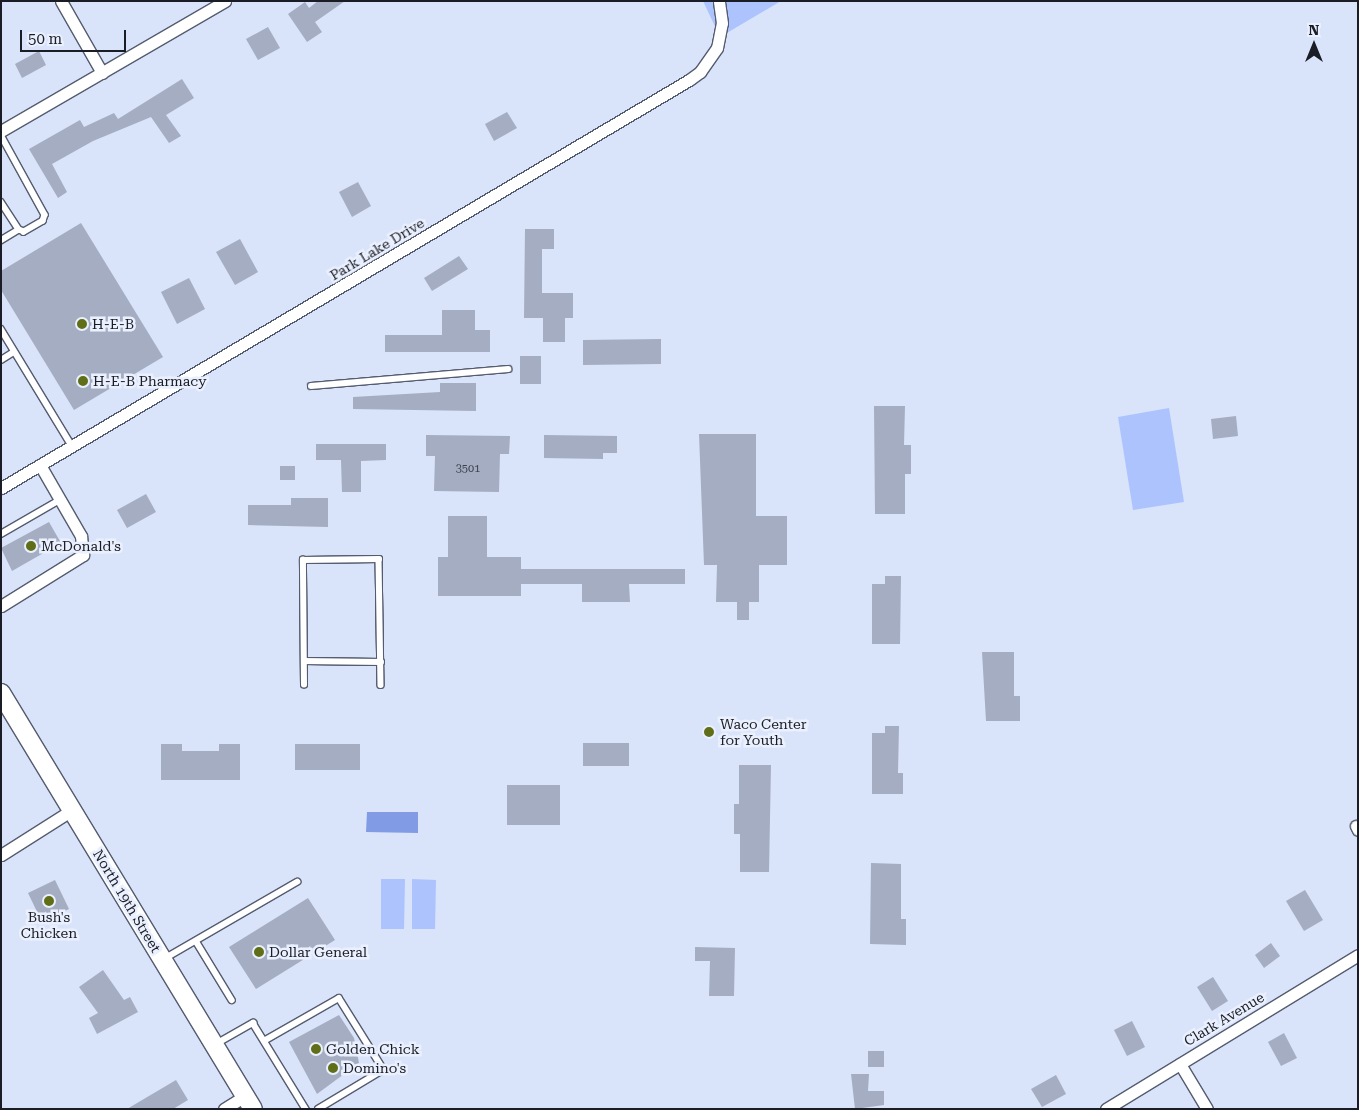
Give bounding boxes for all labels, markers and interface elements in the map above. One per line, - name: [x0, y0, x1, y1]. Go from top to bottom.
- scale bar: [22, 20, 129, 52]
- north arrow: [1289, 20, 1339, 70]
- text: N: [1309, 22, 1319, 38]
- text: 50 m: [28, 30, 62, 48]
- street label: Park Lake Drive: [327, 214, 427, 284]
- place label: H-E-B: [92, 316, 134, 332]
- marker: H-E-B: [76, 318, 88, 330]
- place label: H-E-B Pharmacy: [93, 373, 206, 389]
- marker: H-E-B Pharmacy: [77, 375, 89, 387]
- house number: 3501: [456, 462, 480, 476]
- place label: McDonald's: [41, 538, 121, 554]
- marker: McDonald's: [25, 540, 37, 552]
- place label: Waco Center for Youth: [720, 716, 806, 749]
- marker: Waco Center for Youth: [702, 725, 716, 739]
- street label: North 19th Street: [90, 847, 164, 955]
- marker: Bush's Chicken: [43, 895, 55, 907]
- place label: Bush's Chicken: [21, 909, 77, 942]
- place label: Dollar General: [269, 944, 367, 960]
- marker: Dollar General: [253, 946, 265, 958]
- street label: Clark Avenue: [1181, 989, 1267, 1049]
- place label: Golden Chick: [326, 1041, 420, 1057]
- marker: Golden Chick: [310, 1043, 322, 1055]
- place label: Domino's: [343, 1060, 406, 1076]
- marker: Domino's: [327, 1062, 339, 1074]

